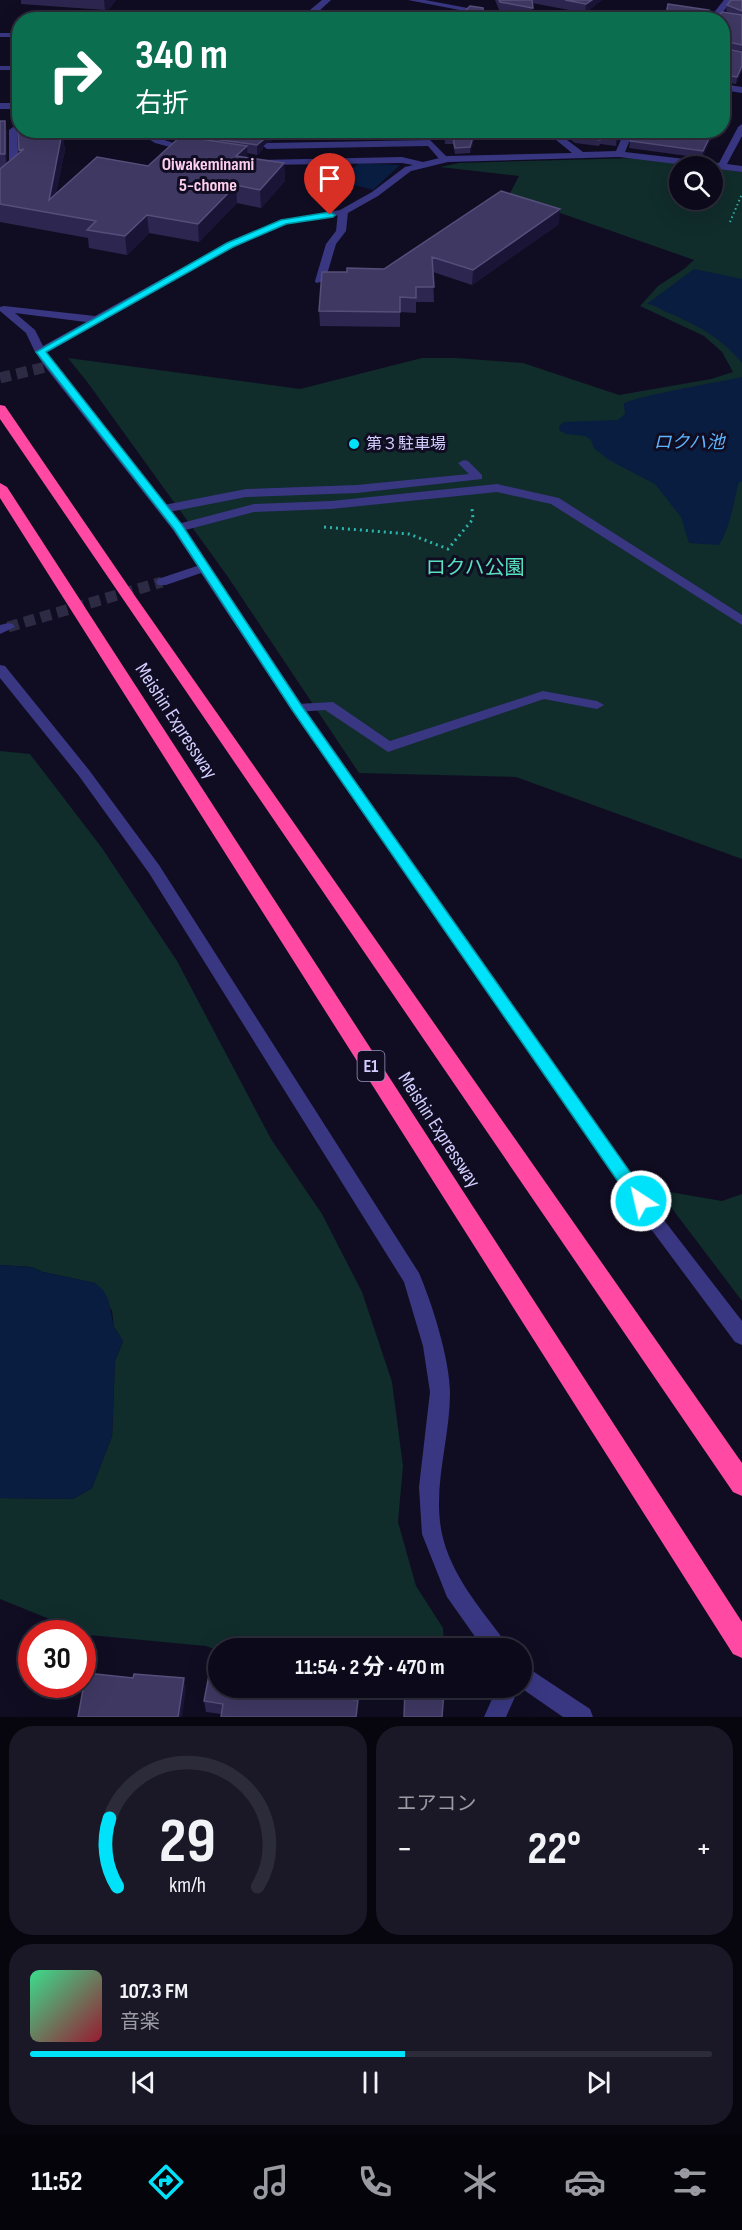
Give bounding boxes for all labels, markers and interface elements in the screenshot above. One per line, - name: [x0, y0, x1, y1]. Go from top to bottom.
- text: 340 m: [135, 30, 228, 81]
- icon: right: [36, 36, 114, 114]
- text: 右折: [135, 88, 189, 120]
- pin: [304, 153, 355, 215]
- district label: Oiwakeminami 5-chome: [162, 154, 254, 196]
- map controls: [669, 156, 723, 210]
- button: search: [669, 156, 723, 210]
- icon: arrive: [313, 162, 346, 195]
- water label: ロクハ池: [653, 432, 727, 453]
- place label: 第３駐車場: [366, 435, 446, 454]
- marker: 第３駐車場: [347, 437, 361, 451]
- park label: ロクハ公園: [426, 556, 525, 580]
- street label: Meishin Expressway: [130, 659, 222, 783]
- road number: E1: [358, 1051, 385, 1081]
- street label: Meishin Expressway: [393, 1068, 485, 1192]
- position arrow: [609, 1169, 673, 1233]
- speed limit sign: 30: [18, 1620, 96, 1698]
- text: 11:54 · 2 分 · 470 m: [295, 1654, 445, 1681]
- text: エアコン: [397, 1792, 477, 1816]
- text: 29: [159, 1805, 216, 1880]
- text: 22°: [527, 1822, 581, 1877]
- text: −: [397, 1829, 413, 1869]
- text: +: [696, 1829, 712, 1869]
- text: km/h: [169, 1874, 206, 1899]
- text: 107.3 FM: [120, 1978, 188, 2005]
- text: 音楽: [120, 2010, 160, 2034]
- icon: previous: [127, 2066, 160, 2099]
- icon: pause: [354, 2066, 387, 2099]
- icon: next: [582, 2066, 615, 2099]
- icon: directions: [145, 2161, 187, 2203]
- icon: music: [250, 2161, 292, 2203]
- icon: phone: [354, 2161, 396, 2203]
- icon: climate: [459, 2161, 501, 2203]
- icon: car: [564, 2161, 606, 2203]
- icon: filters: [669, 2161, 711, 2203]
- text: 11:52: [31, 2166, 82, 2198]

